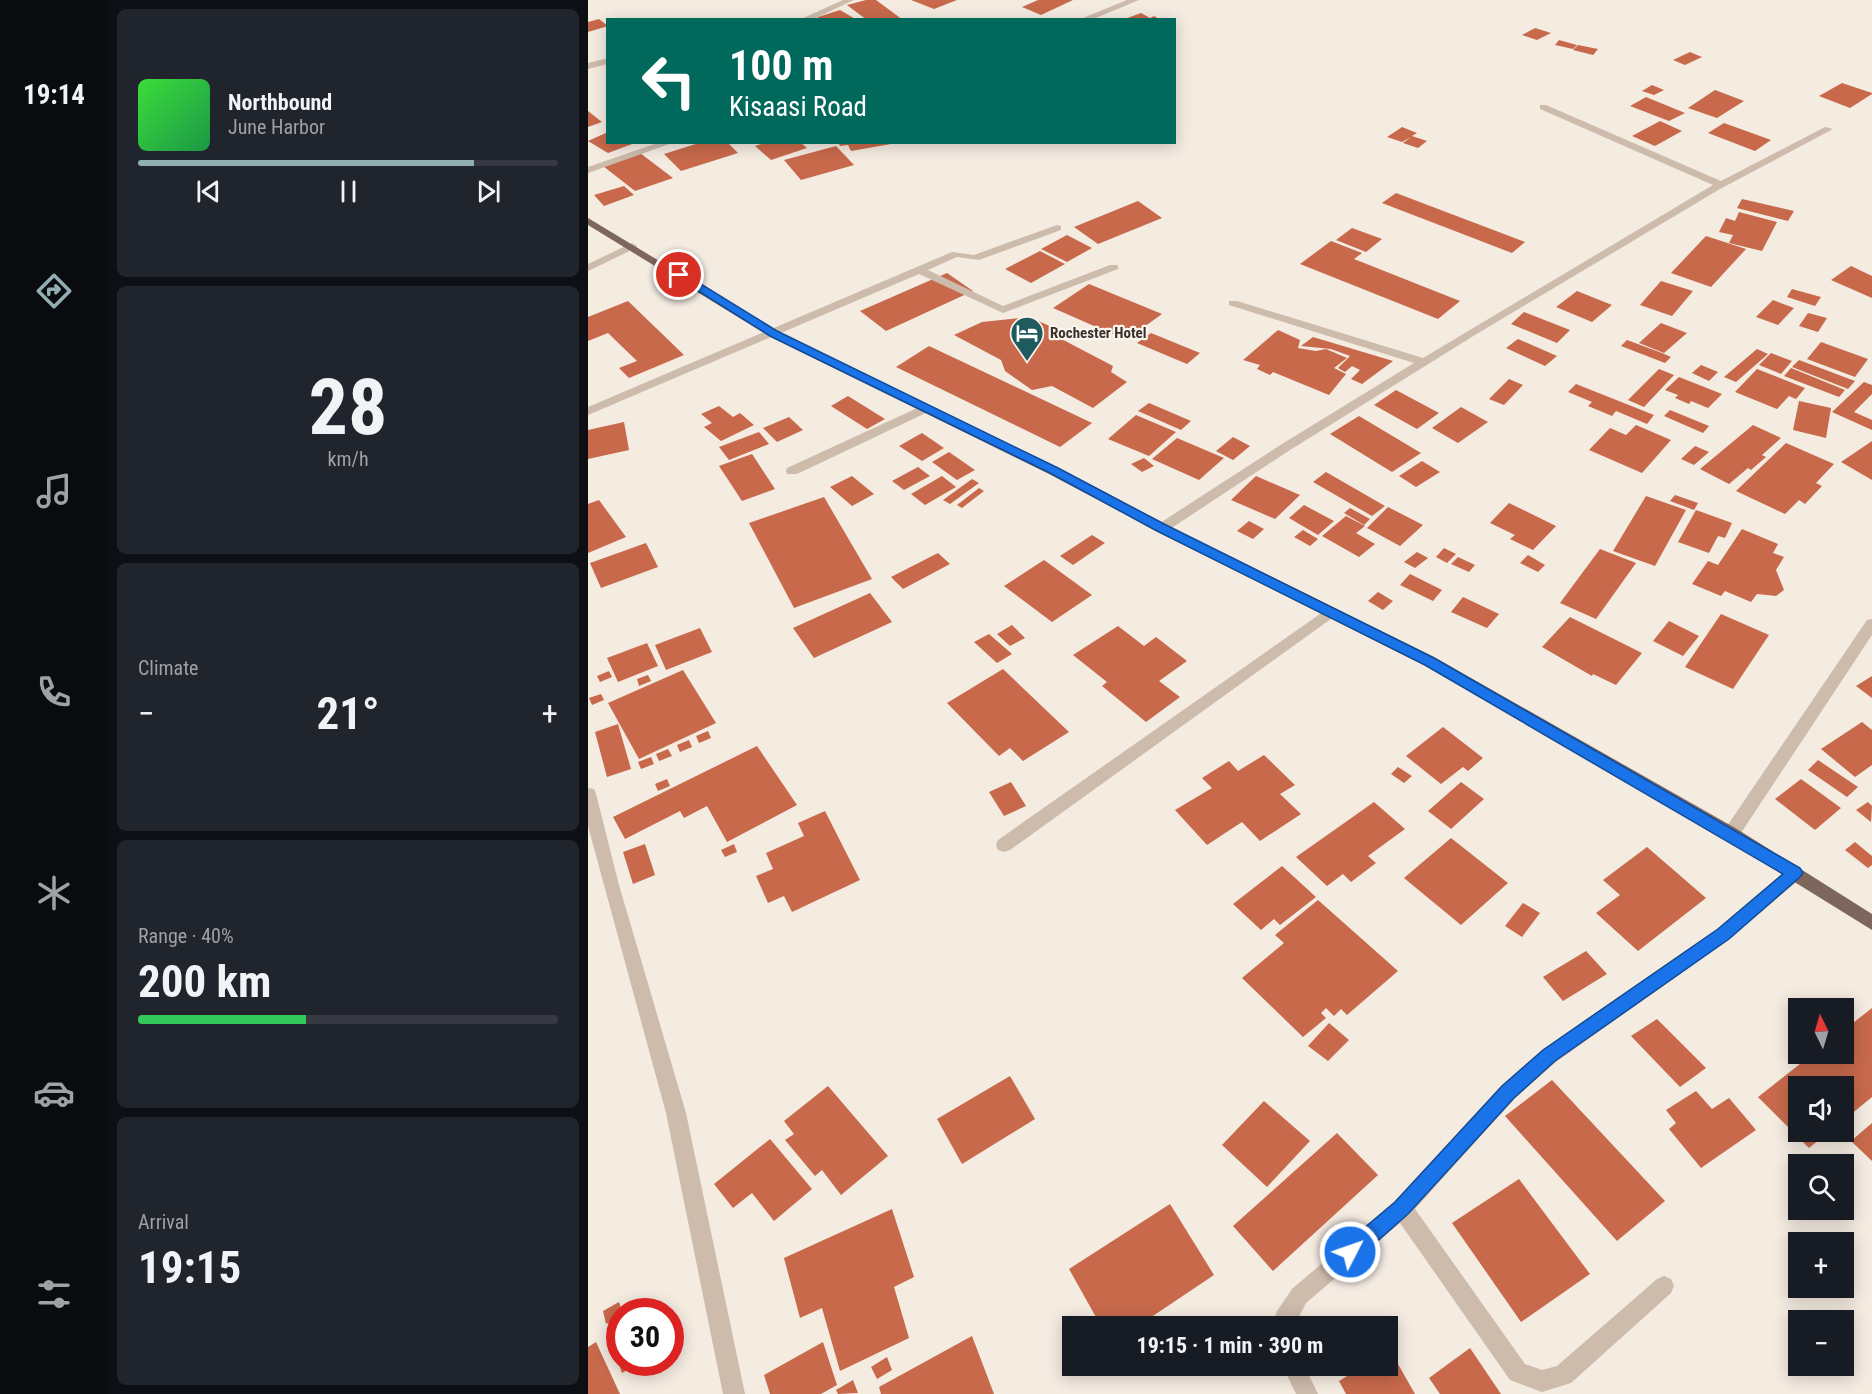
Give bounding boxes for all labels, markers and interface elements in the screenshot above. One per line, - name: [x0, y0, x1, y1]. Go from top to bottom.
- text: 100 m: [729, 41, 834, 90]
- icon: left: [630, 42, 708, 120]
- text: 19:14: [23, 79, 85, 111]
- text: Northbound: [228, 90, 332, 115]
- text: Kisaasi Road: [729, 91, 867, 123]
- text: June Harbor: [228, 115, 325, 139]
- icon: previous: [192, 175, 225, 208]
- icon: pause: [332, 175, 365, 208]
- icon: next: [472, 175, 505, 208]
- pin: [653, 249, 704, 300]
- icon: arrive: [662, 258, 695, 291]
- icon: directions: [33, 270, 75, 312]
- hotel icon: Rochester Hotel: [1009, 315, 1045, 362]
- place label: Rochester Hotel: [1050, 324, 1146, 342]
- text: 28: [309, 362, 387, 453]
- text: km/h: [327, 447, 369, 471]
- icon: music: [33, 470, 75, 512]
- text: Climate: [138, 656, 198, 680]
- icon: phone: [33, 671, 75, 713]
- text: 21°: [317, 687, 380, 740]
- text: −: [138, 694, 155, 733]
- text: +: [542, 694, 558, 733]
- icon: climate: [33, 872, 75, 914]
- text: Range · 40%: [138, 924, 234, 948]
- text: 200 km: [138, 955, 271, 1008]
- north arrow: [1788, 998, 1854, 1064]
- map controls: [1788, 998, 1854, 1376]
- icon: car: [33, 1072, 75, 1114]
- button: sound: [1788, 1076, 1854, 1142]
- button: search: [1788, 1154, 1854, 1220]
- text: Arrival: [138, 1210, 189, 1234]
- position arrow: [1318, 1220, 1382, 1284]
- button: +: [1788, 1232, 1854, 1298]
- text: 19:15: [138, 1241, 241, 1294]
- icon: filters: [33, 1273, 75, 1315]
- speed limit sign: 30: [606, 1298, 684, 1376]
- button: −: [1788, 1310, 1854, 1376]
- text: 19:15 · 1 min · 390 m: [1137, 1333, 1323, 1358]

